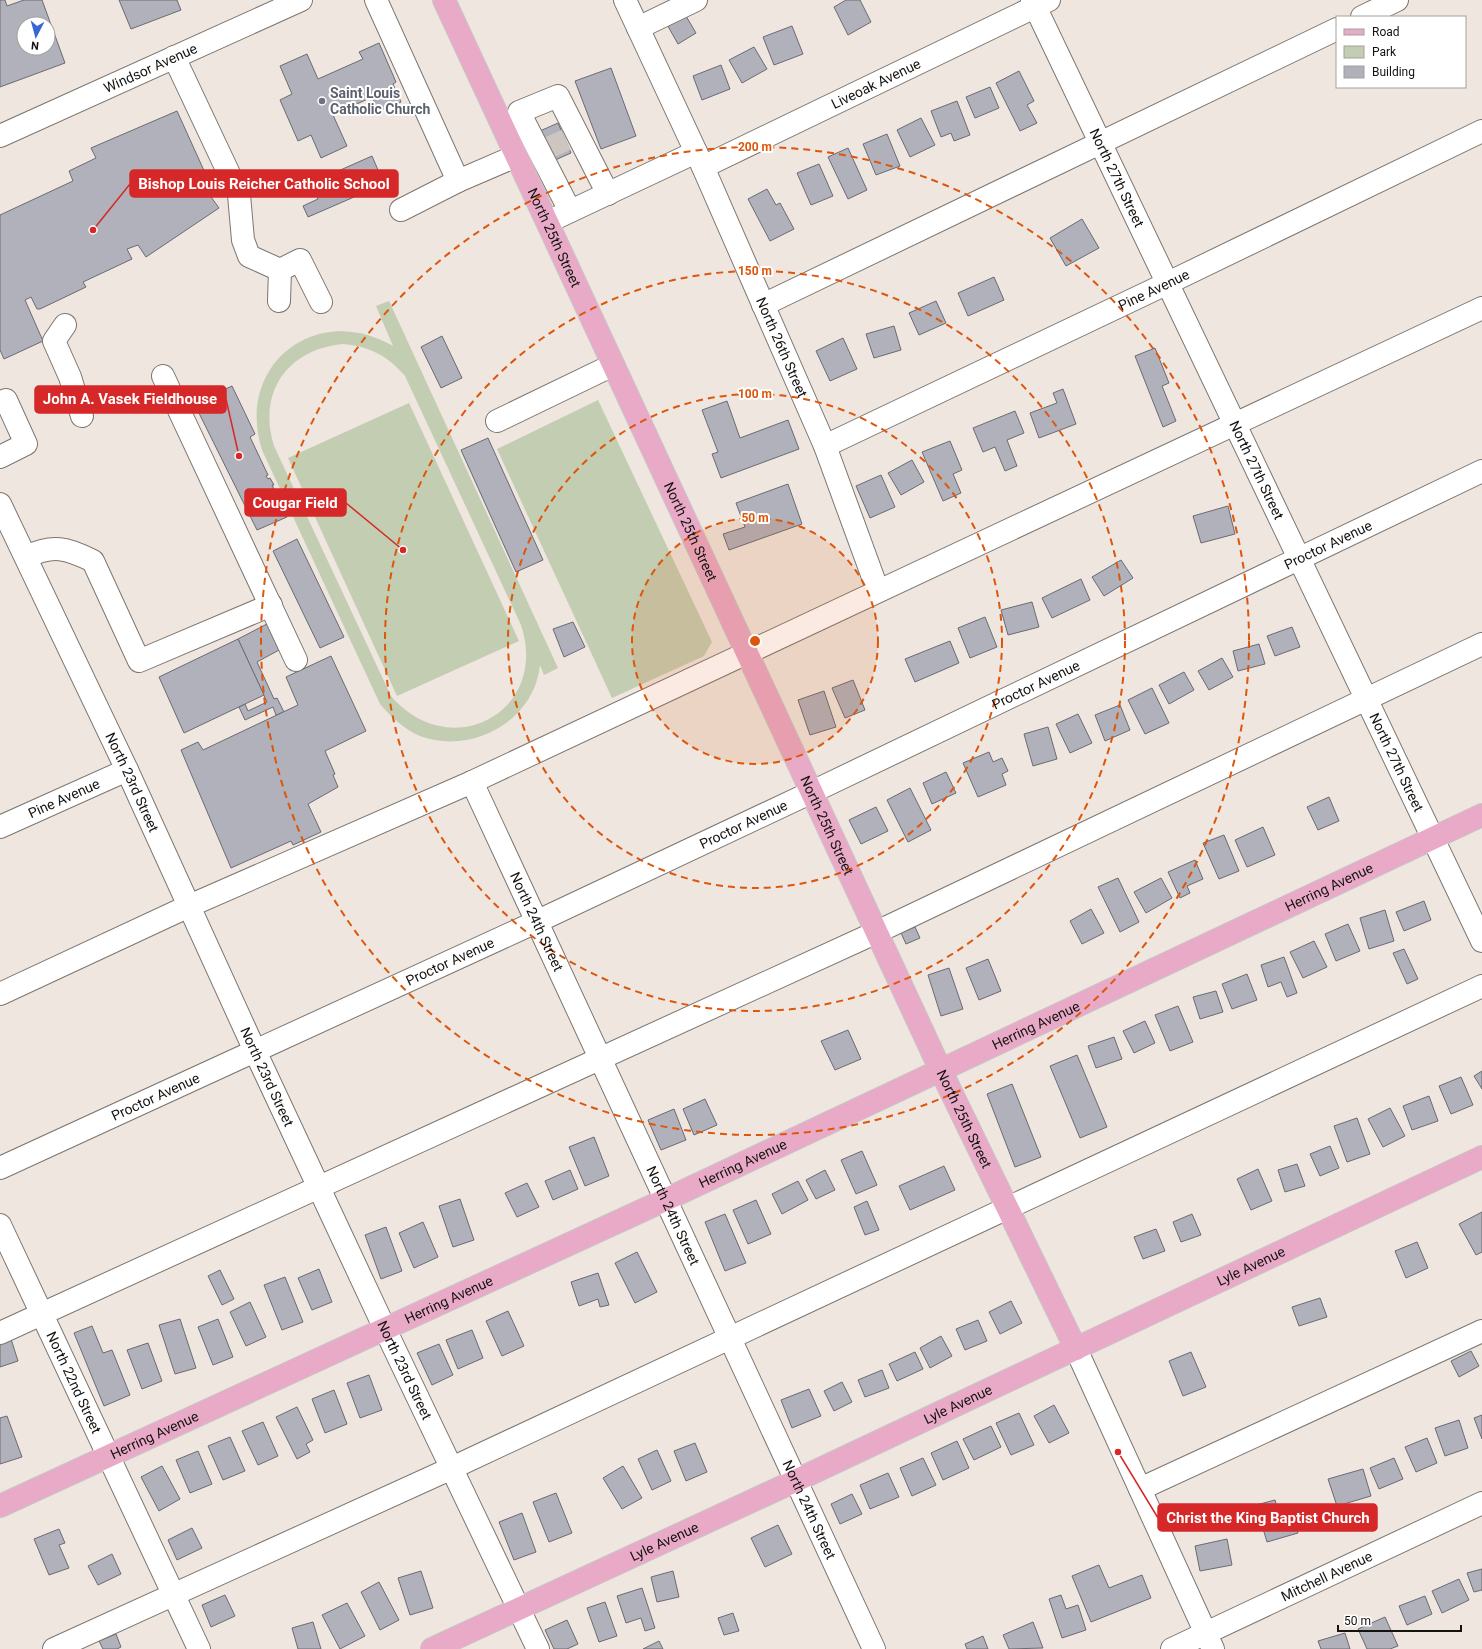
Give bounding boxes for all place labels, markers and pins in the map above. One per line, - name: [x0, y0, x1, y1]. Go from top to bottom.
- place label: Saint Louis Catholic Church: [330, 85, 430, 117]
- marker: Saint Louis Catholic Church: [317, 96, 327, 106]
- callout: Bishop Louis Reicher Catholic School: [130, 170, 398, 197]
- callout: John A. Vasek Fieldhouse: [35, 386, 226, 413]
- callout: Cougar Field: [245, 489, 346, 516]
- centre of rings: [748, 634, 762, 648]
- callout: Christ the King Baptist Church: [1158, 1504, 1377, 1531]

